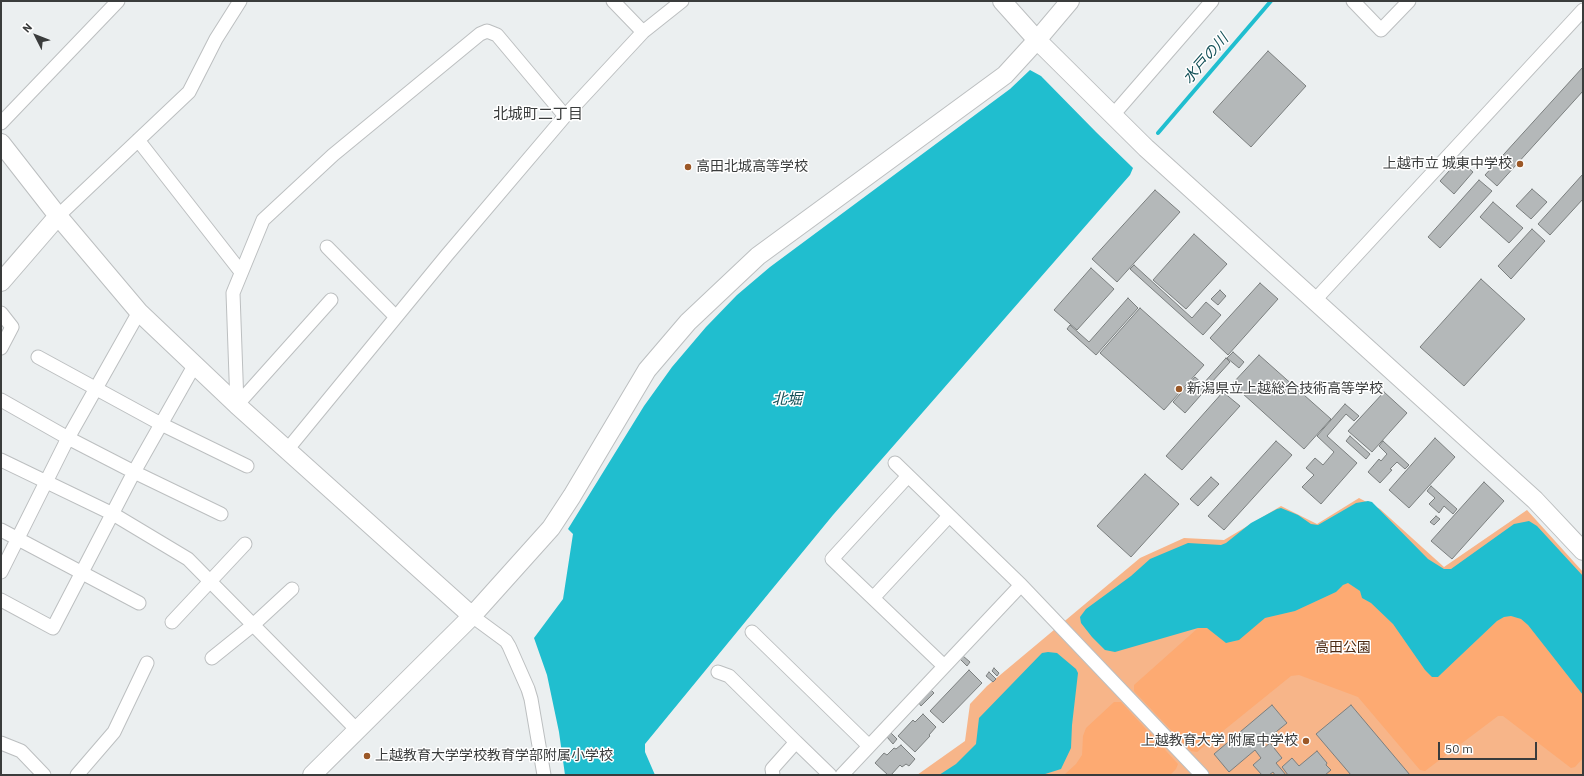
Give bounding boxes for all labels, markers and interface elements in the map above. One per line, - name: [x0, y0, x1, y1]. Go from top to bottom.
- north arrow: [16, 16, 56, 56]
- text: N: [19, 20, 35, 36]
- water label: 水戸の川: [1180, 30, 1232, 88]
- district label: 北城町二丁目: [493, 106, 583, 124]
- place label: 上越市立 城東中学校: [1383, 156, 1512, 172]
- place label: 高田北城高等学校: [696, 159, 808, 175]
- marker: 上越市立 城東中学校: [1515, 159, 1525, 169]
- marker: 高田北城高等学校: [683, 162, 693, 172]
- place label: 新潟県立上越総合技術高等学校: [1187, 381, 1383, 397]
- marker: 新潟県立上越総合技術高等学校: [1174, 384, 1184, 394]
- water label: 北堀: [772, 391, 802, 409]
- park label: 高田公園: [1315, 640, 1371, 656]
- place label: 上越教育大学 附属中学校: [1141, 733, 1298, 749]
- scale bar: [1440, 734, 1539, 760]
- marker: 上越教育大学 附属中学校: [1301, 736, 1311, 746]
- text: 50 m: [1445, 741, 1473, 756]
- place label: 上越教育大学学校教育学部附属小学校: [375, 748, 613, 764]
- marker: 上越教育大学学校教育学部附属小学校: [362, 751, 372, 761]

